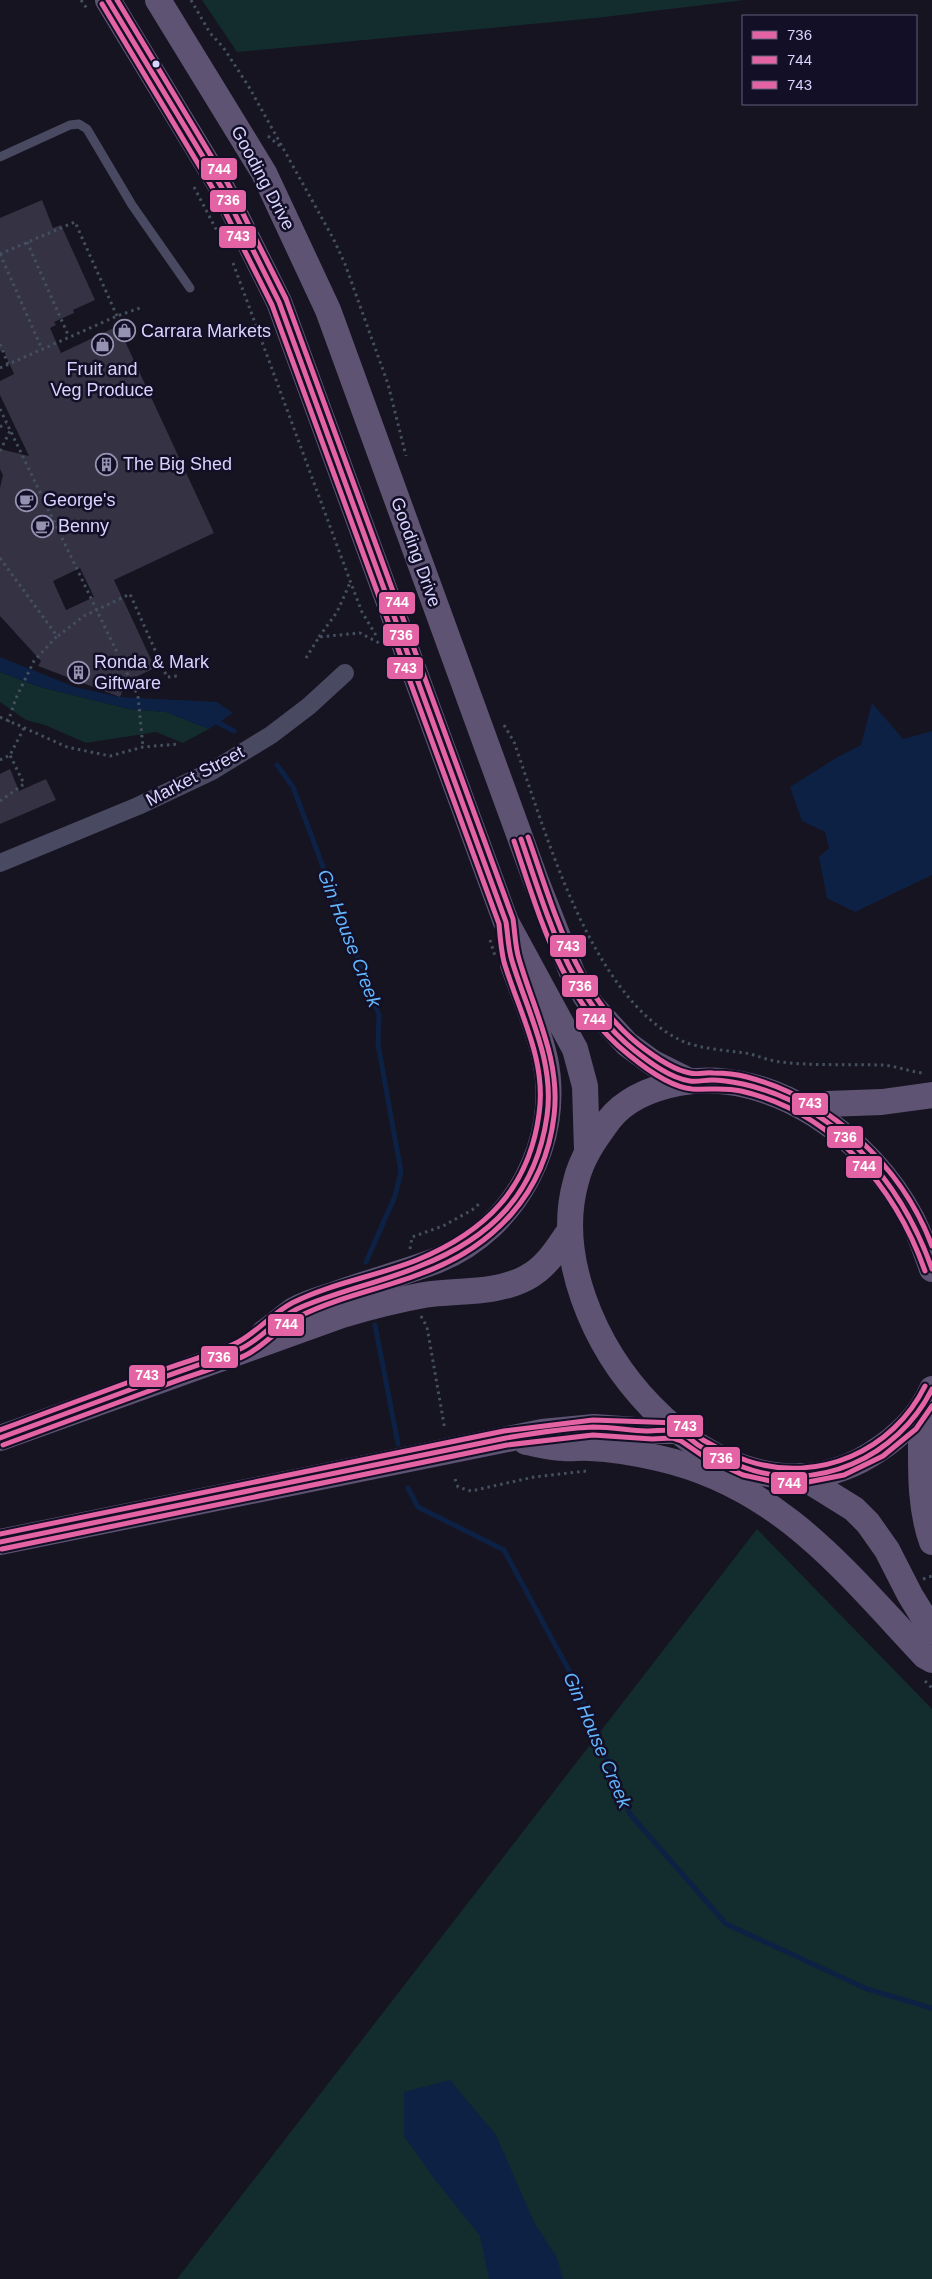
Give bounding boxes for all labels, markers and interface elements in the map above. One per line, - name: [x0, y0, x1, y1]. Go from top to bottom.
- legend: [742, 15, 917, 105]
- text: 736: [787, 26, 812, 43]
- text: 744: [787, 51, 812, 68]
- unlabelled marker: [151, 59, 161, 69]
- text: 743: [787, 76, 812, 93]
- street label: Gooding Drive: [227, 123, 299, 233]
- line badge: 744: [200, 157, 238, 181]
- text: 744: [207, 161, 231, 177]
- line badge: 736: [209, 189, 247, 213]
- text: 736: [216, 192, 240, 208]
- line badge: 743: [218, 225, 257, 249]
- text: 743: [226, 228, 250, 244]
- shop icon: Carrara Markets: [113, 319, 137, 343]
- place label: Carrara Markets: [141, 321, 271, 341]
- shop icon: Fruit and Veg Produce: [90, 332, 114, 356]
- place label: Fruit and Veg Produce: [50, 359, 154, 400]
- building icon: The Big Shed: [95, 452, 119, 476]
- place label: The Big Shed: [123, 454, 232, 474]
- cafe icon: George's: [15, 488, 39, 512]
- place label: George's: [43, 490, 115, 510]
- street label: Gooding Drive: [387, 495, 445, 609]
- cafe icon: Benny: [30, 514, 54, 538]
- place label: Benny: [58, 516, 109, 536]
- line badge: 744: [378, 591, 416, 615]
- text: 744: [385, 594, 409, 610]
- line badge: 736: [382, 623, 420, 647]
- text: 736: [389, 627, 413, 643]
- place label: Ronda & Mark Giftware: [94, 652, 210, 693]
- line badge: 743: [386, 656, 424, 680]
- building icon: Ronda & Mark Giftware: [66, 660, 90, 684]
- text: 743: [393, 660, 417, 676]
- street label: Market Street: [143, 742, 247, 810]
- water label: Gin House Creek: [314, 866, 386, 1011]
- line badge: 743: [549, 934, 587, 958]
- text: 743: [556, 938, 580, 954]
- line badge: 736: [561, 974, 599, 998]
- text: 736: [568, 978, 592, 994]
- line badge: 744: [575, 1007, 613, 1031]
- text: 744: [582, 1011, 606, 1027]
- line badge: 743: [791, 1092, 829, 1116]
- text: 743: [798, 1095, 822, 1111]
- line badge: 736: [826, 1125, 864, 1149]
- text: 736: [833, 1129, 857, 1145]
- line badge: 744: [845, 1155, 883, 1179]
- text: 744: [852, 1158, 876, 1174]
- line badge: 744: [267, 1313, 305, 1337]
- text: 744: [274, 1316, 298, 1332]
- line badge: 736: [200, 1345, 239, 1369]
- text: 736: [207, 1349, 231, 1365]
- line badge: 743: [128, 1364, 166, 1388]
- text: 743: [135, 1367, 159, 1383]
- line badge: 743: [666, 1414, 704, 1438]
- text: 743: [673, 1418, 697, 1434]
- line badge: 736: [702, 1446, 741, 1470]
- text: 736: [709, 1450, 733, 1466]
- line badge: 744: [770, 1471, 808, 1495]
- text: 744: [777, 1475, 801, 1491]
- water label: Gin House Creek: [559, 1669, 636, 1813]

